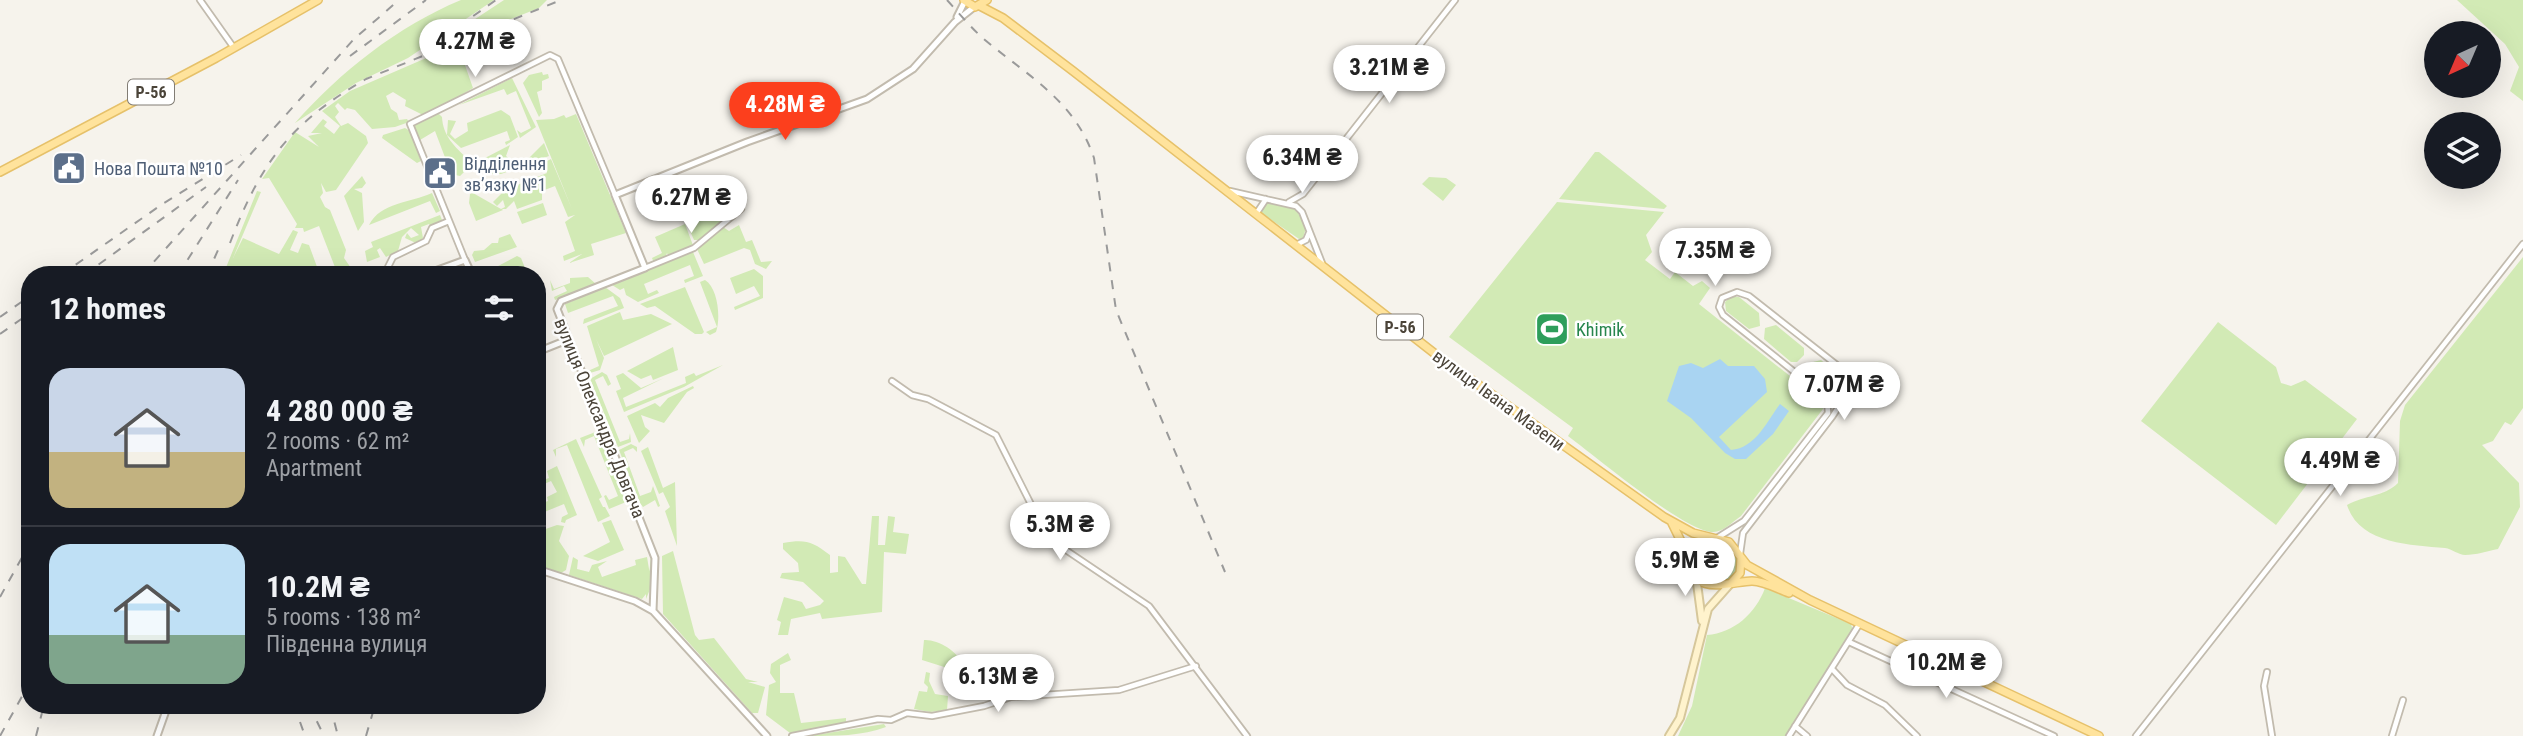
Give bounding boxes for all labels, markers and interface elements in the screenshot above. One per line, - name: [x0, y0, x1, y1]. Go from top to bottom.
- pin: 4.27M ₴: [410, 20, 540, 79]
- north arrow: [2424, 21, 2501, 98]
- map controls: [2424, 21, 2501, 189]
- text: 4.27M ₴: [435, 28, 515, 55]
- pin: 3.21M ₴: [1324, 46, 1454, 105]
- text: 3.21M ₴: [1349, 54, 1429, 81]
- road number: Р-56: [128, 80, 174, 104]
- pin: 4.28M ₴: [720, 82, 850, 142]
- text: 4.28M ₴: [745, 91, 825, 118]
- button: layers: [2424, 112, 2501, 189]
- pin: 6.34M ₴: [1237, 136, 1367, 195]
- text: 6.34M ₴: [1262, 144, 1342, 171]
- public building icon: Нова Пошта №10: [50, 149, 88, 187]
- place label: Відділення зв’язку №1: [464, 153, 546, 195]
- public building icon: Відділення зв’язку №1: [421, 154, 459, 192]
- place label: Нова Пошта №10: [94, 158, 223, 179]
- pin: 6.27M ₴: [626, 176, 756, 235]
- text: 6.27M ₴: [651, 184, 731, 211]
- pin: 7.35M ₴: [1650, 229, 1780, 288]
- text: 7.35M ₴: [1675, 237, 1755, 264]
- icon: filters: [480, 289, 518, 327]
- text: 12 homes: [49, 291, 166, 326]
- sports icon: Khimik: [1533, 310, 1571, 348]
- road number: Р-56: [1377, 314, 1423, 340]
- street label: вулиця Олександра Довгача: [550, 315, 650, 521]
- place label: Khimik: [1576, 319, 1624, 340]
- street label: вулиця Івана Мазепи: [1429, 345, 1569, 455]
- pin: 7.07M ₴: [1779, 362, 1909, 422]
- text: 7.07M ₴: [1804, 371, 1884, 398]
- text: 4 280 000 ₴: [266, 393, 413, 428]
- icon: home: [105, 396, 189, 480]
- text: 2 rooms · 62 m²: [266, 428, 409, 455]
- pin: 4.49M ₴: [2275, 438, 2405, 498]
- text: 4.49M ₴: [2300, 447, 2380, 474]
- text: Apartment: [266, 455, 362, 482]
- pin: 5.3M ₴: [1003, 503, 1117, 562]
- text: 5.3M ₴: [1026, 511, 1094, 538]
- pin: 5.9M ₴: [1628, 538, 1742, 598]
- text: 5.9M ₴: [1651, 547, 1719, 574]
- text: 10.2M ₴: [266, 569, 370, 604]
- icon: home: [105, 572, 189, 656]
- text: 5 rooms · 138 m²: [266, 604, 421, 631]
- text: Південна вулиця: [266, 631, 427, 658]
- pin: 10.2M ₴: [1881, 640, 2011, 700]
- text: 10.2M ₴: [1906, 649, 1986, 676]
- pin: 6.13M ₴: [933, 654, 1063, 714]
- text: 6.13M ₴: [958, 663, 1038, 690]

